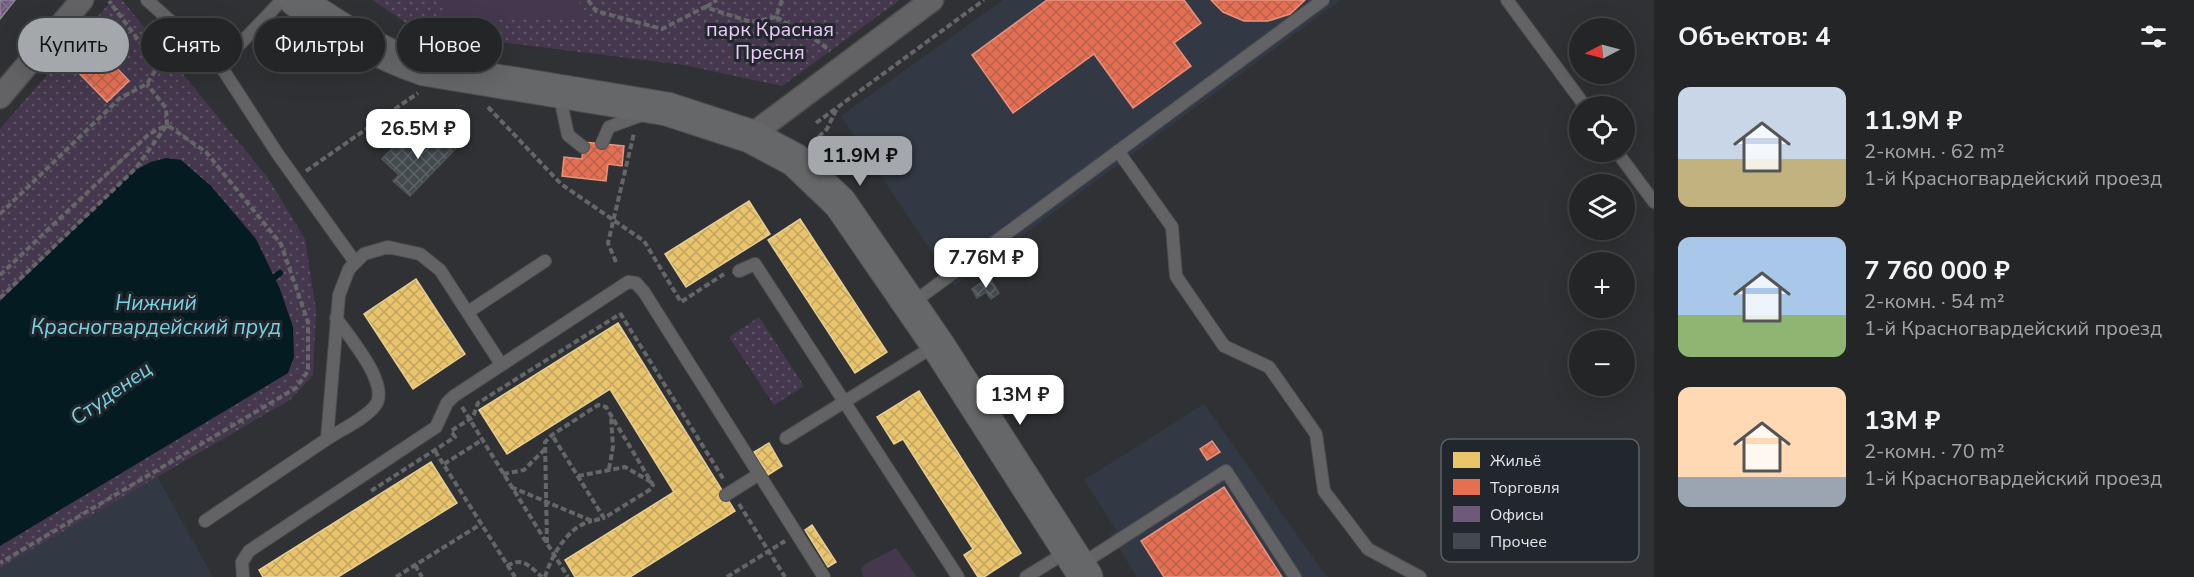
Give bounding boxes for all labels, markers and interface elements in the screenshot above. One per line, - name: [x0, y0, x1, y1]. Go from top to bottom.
- park label: парк Красная Пресня: [706, 16, 834, 66]
- chip: Купить: [18, 18, 129, 72]
- chip: Снять: [141, 18, 242, 72]
- chip: Фильтры: [254, 18, 385, 72]
- chip: Новое: [397, 18, 502, 72]
- north arrow: [1569, 18, 1635, 84]
- map controls: [1569, 18, 1635, 396]
- text: Объектов: 4: [1678, 19, 1831, 54]
- icon: filters: [2137, 20, 2170, 53]
- button: locate: [1569, 96, 1635, 162]
- text: 11.9M ₽: [1864, 103, 1962, 138]
- pin: 26.5M ₽: [363, 109, 473, 160]
- icon: home: [1726, 111, 1798, 183]
- text: 26.5M ₽: [380, 115, 456, 142]
- pin: 11.9M ₽: [805, 136, 915, 187]
- text: 2-комн. · 62 m²: [1864, 138, 2005, 165]
- text: 11.9M ₽: [822, 142, 898, 169]
- text: 1-й Красногвардейский проезд: [1864, 165, 2162, 192]
- button: layers: [1569, 174, 1635, 240]
- pin: 7.76M ₽: [931, 238, 1041, 289]
- text: 7.76M ₽: [948, 244, 1024, 271]
- button: +: [1569, 252, 1635, 318]
- text: 7 760 000 ₽: [1864, 253, 2010, 288]
- icon: home: [1726, 261, 1798, 333]
- text: 2-комн. · 54 m²: [1864, 288, 2005, 315]
- water label: Нижний Красногвардейский пруд: [31, 289, 281, 341]
- text: 1-й Красногвардейский проезд: [1864, 315, 2162, 342]
- button: −: [1569, 330, 1635, 396]
- water label: Студенец: [64, 354, 158, 432]
- pin: 13M ₽: [978, 375, 1062, 426]
- text: 13M ₽: [991, 381, 1049, 408]
- text: 13M ₽: [1864, 403, 1940, 438]
- icon: home: [1726, 411, 1798, 483]
- text: 2-комн. · 70 m²: [1864, 438, 2005, 465]
- legend: [1441, 439, 1639, 562]
- text: Жильё: [1490, 450, 1541, 472]
- text: 1-й Красногвардейский проезд: [1864, 465, 2162, 492]
- text: Торговля: [1490, 477, 1560, 499]
- text: Офисы: [1490, 504, 1544, 526]
- text: Прочее: [1490, 531, 1547, 553]

